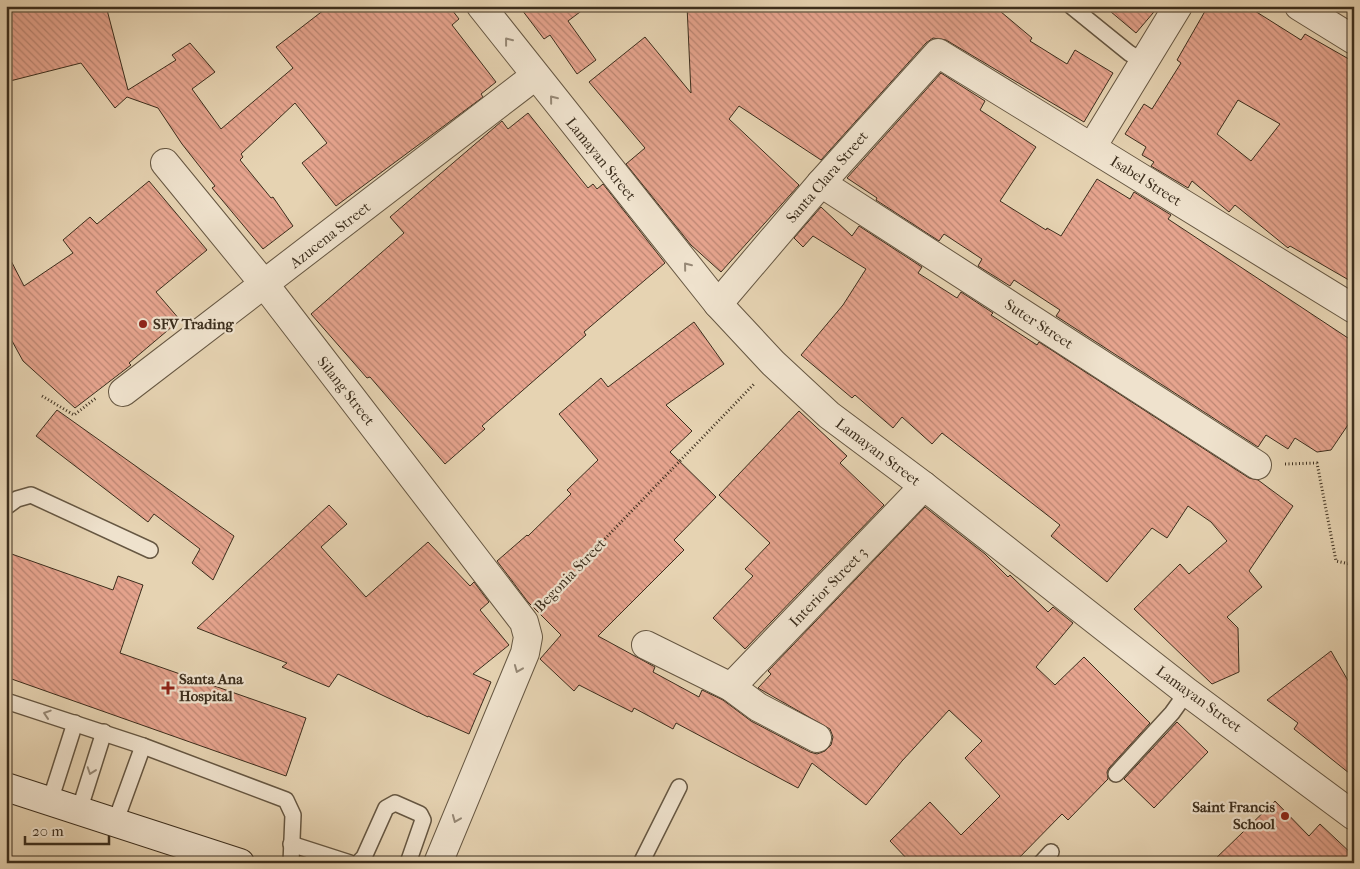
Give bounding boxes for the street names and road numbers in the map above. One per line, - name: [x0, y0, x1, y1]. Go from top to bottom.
- street label: Lamayan Street: [562, 114, 640, 205]
- street label: Santa Clara Street: [782, 127, 872, 227]
- street label: Isabel Street: [1107, 152, 1185, 210]
- street label: Azucena Street: [285, 198, 374, 273]
- street label: Suter Street: [1001, 295, 1077, 353]
- street label: Silang Street: [313, 353, 379, 430]
- street label: Lamayan Street: [832, 414, 924, 490]
- street label: Begonia Street: [530, 534, 610, 616]
- street label: Interior Street 3: [785, 543, 871, 631]
- street label: Lamayan Street: [1153, 662, 1246, 736]

